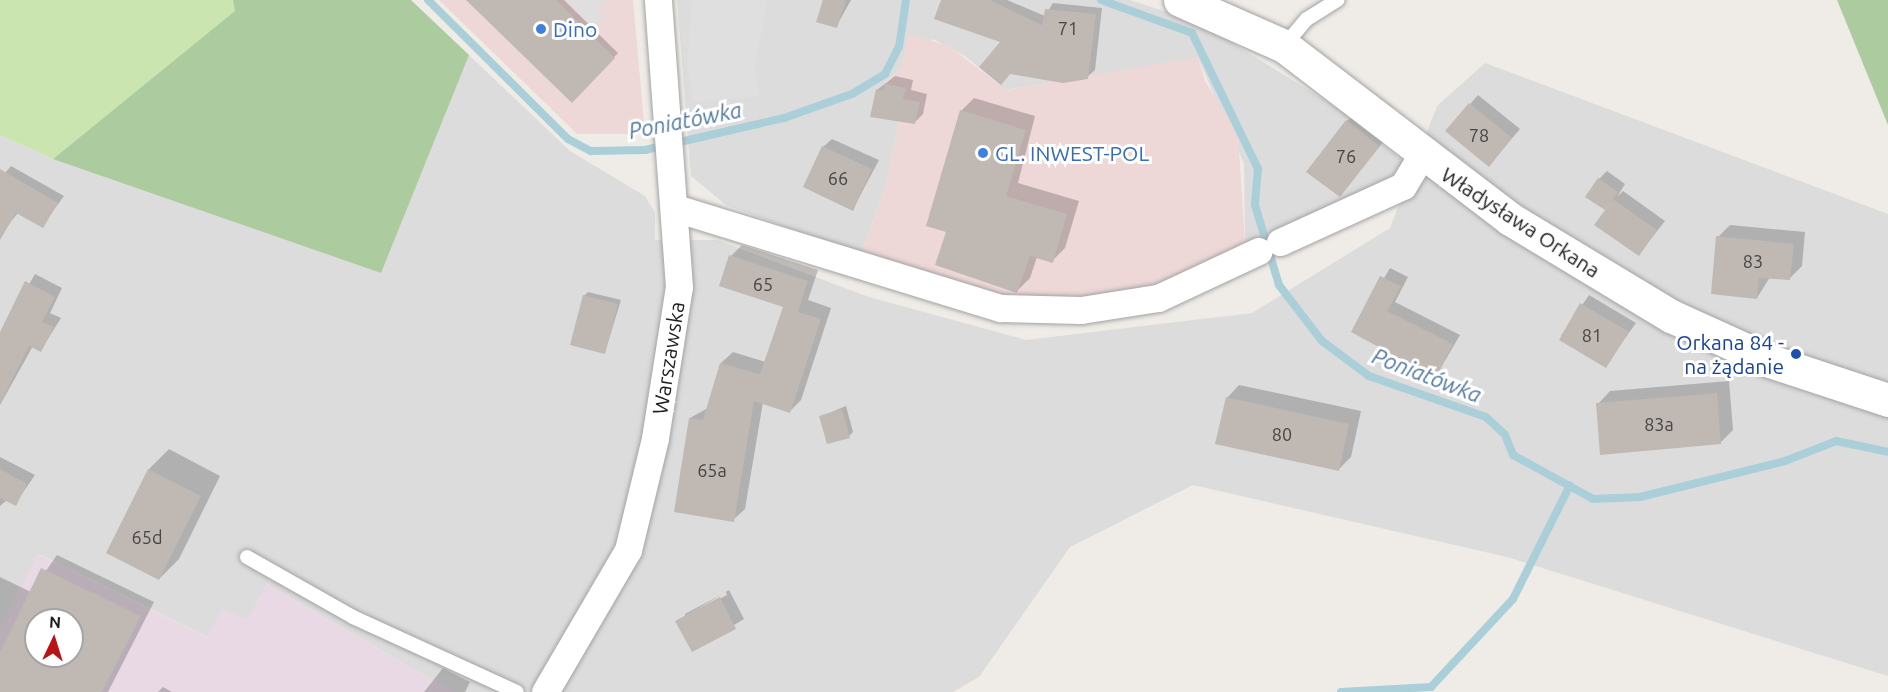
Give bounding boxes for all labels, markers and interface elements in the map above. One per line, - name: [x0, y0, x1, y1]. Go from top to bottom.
- place label: Dino: [553, 16, 597, 42]
- house number: 71: [1058, 17, 1078, 39]
- marker: Dino: [534, 22, 548, 36]
- water label: Poniatówka: [626, 96, 744, 144]
- house number: 78: [1469, 124, 1489, 146]
- place label: GL. INWEST-POL: [995, 140, 1149, 166]
- house number: 76: [1336, 145, 1356, 167]
- marker: GL. INWEST-POL: [976, 146, 990, 160]
- street label: Władysława Orkana: [1437, 161, 1605, 283]
- house number: 66: [828, 167, 848, 189]
- house number: 83: [1743, 250, 1763, 272]
- house number: 65: [753, 273, 773, 295]
- street label: Warszawska: [647, 300, 689, 416]
- house number: 81: [1582, 324, 1602, 346]
- place label: Orkana 84 - na żądanie: [1676, 329, 1784, 379]
- water label: Poniatówka: [1369, 342, 1485, 408]
- marker: Orkana 84 - na żądanie: [1789, 347, 1803, 361]
- house number: 83a: [1644, 413, 1674, 435]
- house number: 80: [1272, 423, 1292, 445]
- house number: 65a: [697, 459, 727, 481]
- house number: 65d: [132, 526, 162, 548]
- north arrow: [24, 608, 84, 668]
- text: N: [49, 613, 62, 631]

